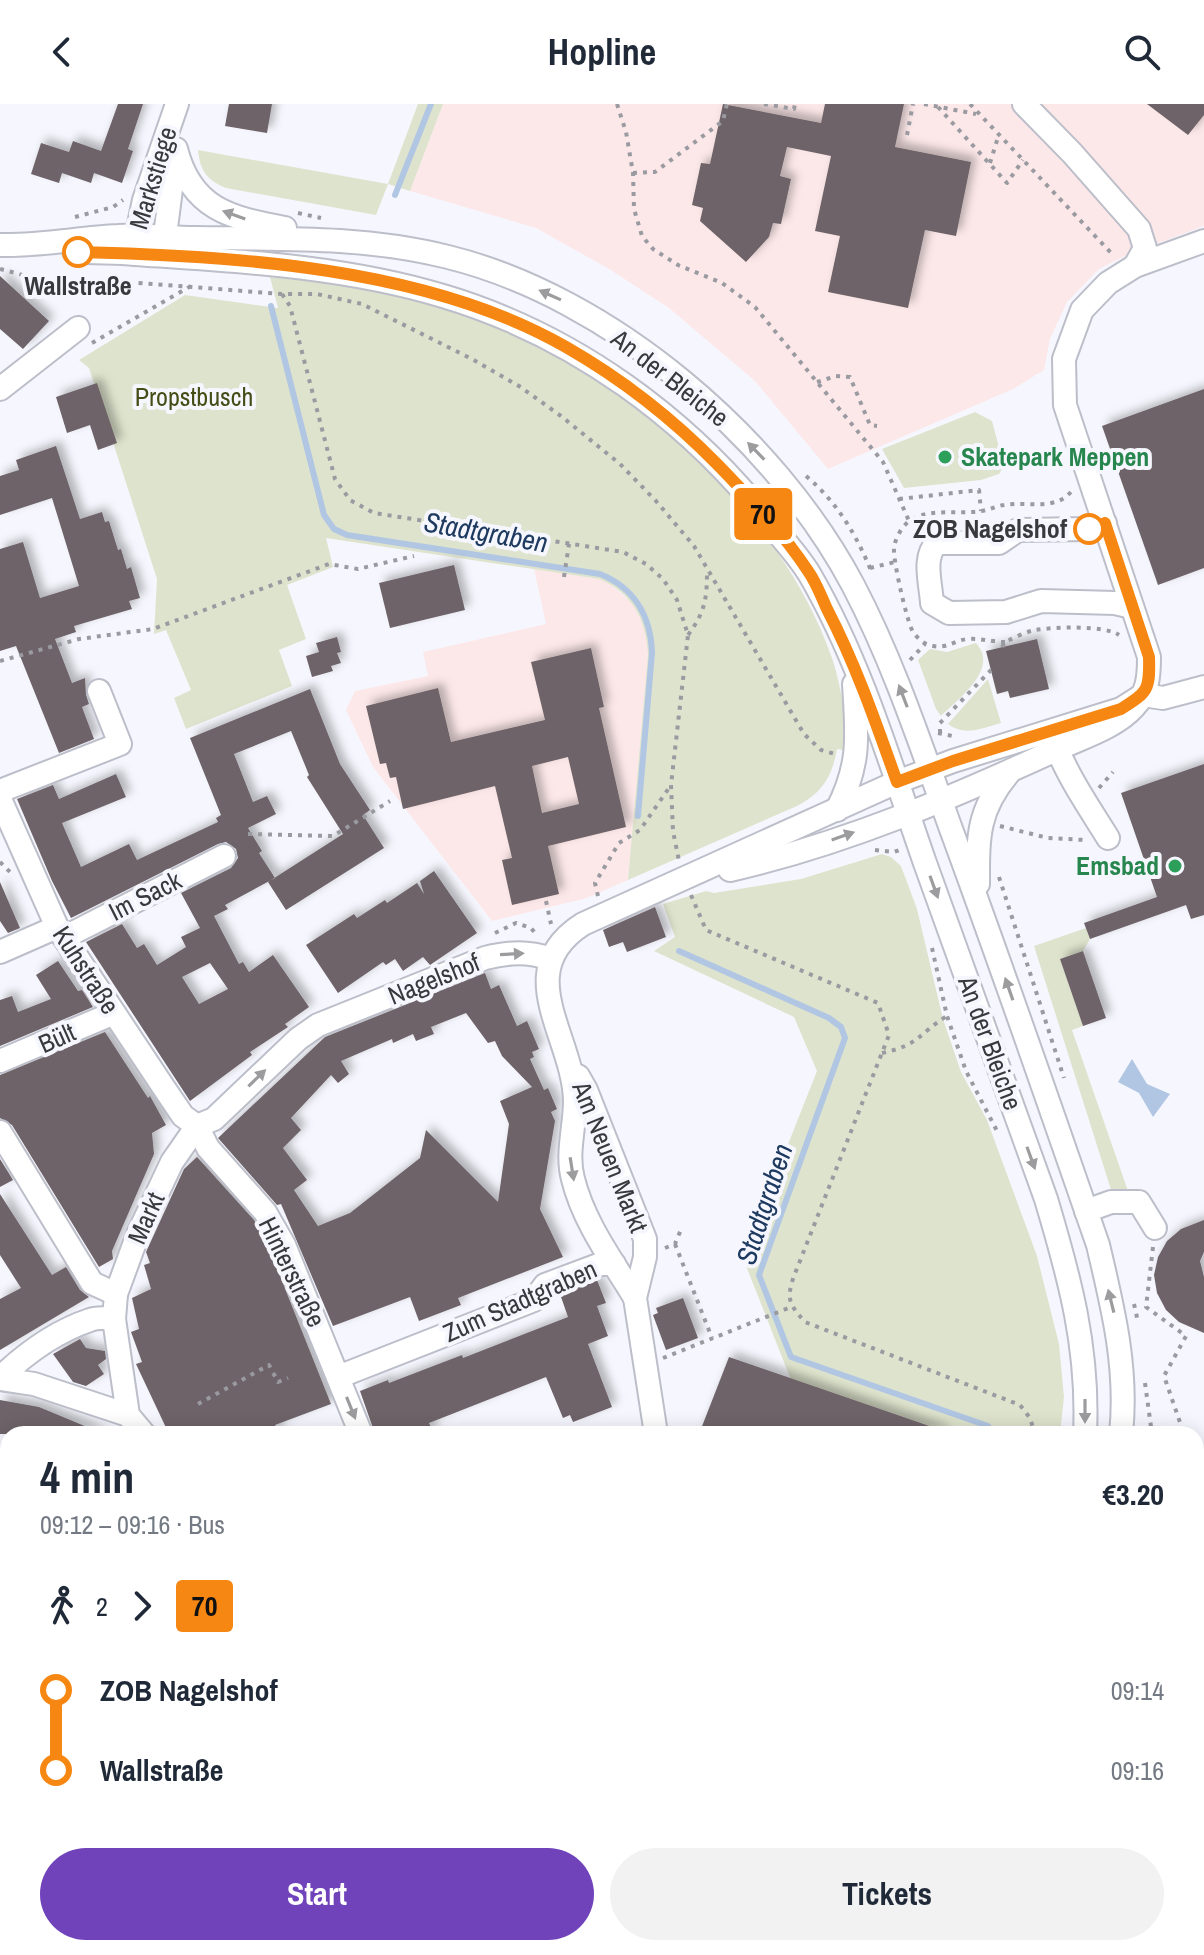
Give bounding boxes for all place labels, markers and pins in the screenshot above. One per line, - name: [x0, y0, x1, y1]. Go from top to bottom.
- marker: Wallstraße: [63, 237, 93, 267]
- place label: Wallstraße: [24, 268, 132, 303]
- place label: Skatepark Meppen: [961, 439, 1149, 474]
- marker: Skatepark Meppen: [936, 448, 954, 466]
- place label: ZOB Nagelshof: [913, 511, 1068, 546]
- marker: ZOB Nagelshof: [1074, 514, 1104, 544]
- place label: Emsbad: [1076, 848, 1159, 883]
- marker: Emsbad: [1166, 857, 1184, 875]

